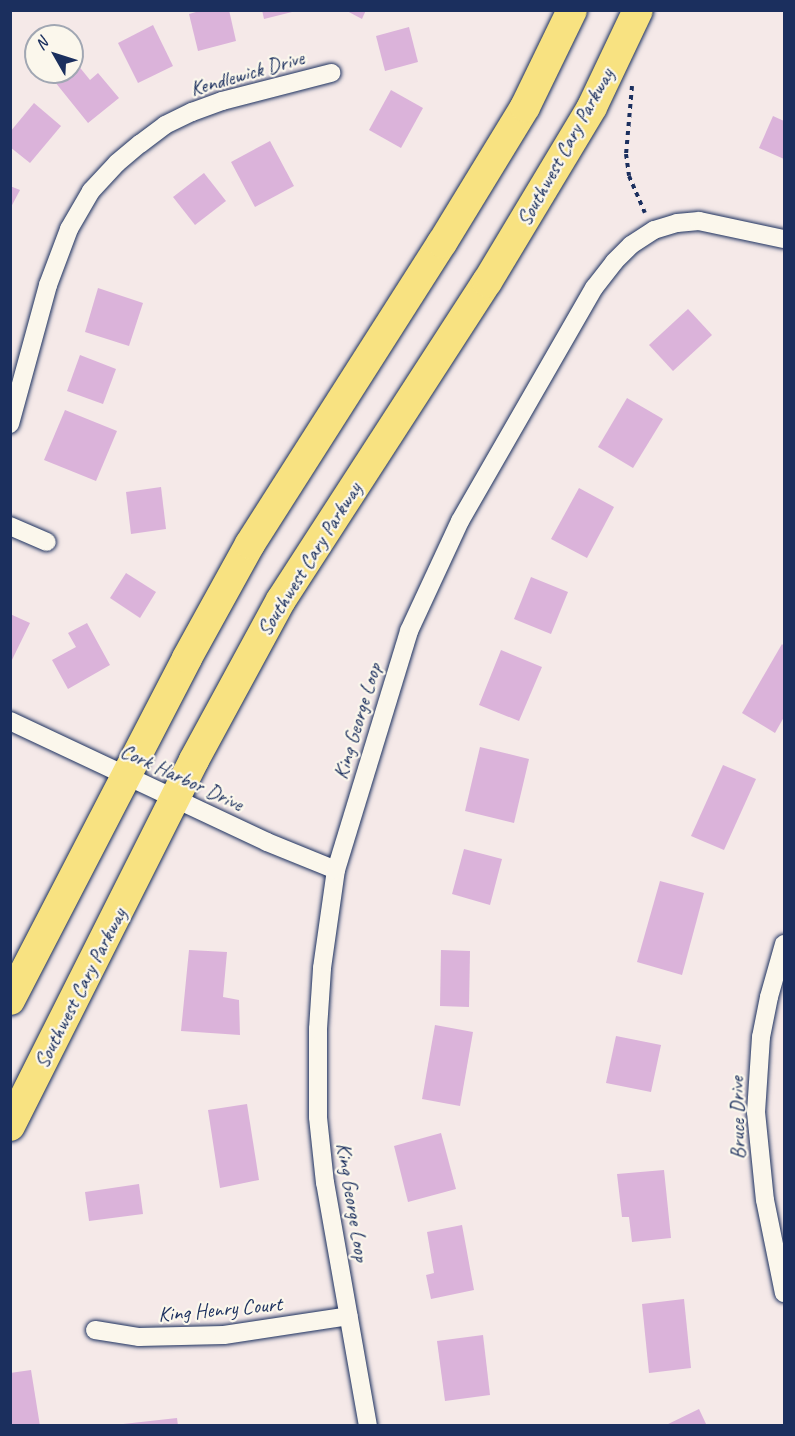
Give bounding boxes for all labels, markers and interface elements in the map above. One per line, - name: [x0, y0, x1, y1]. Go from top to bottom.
- north arrow: [24, 24, 84, 84]
- text: N: [31, 34, 52, 54]
- street label: Kendlewick Drive: [187, 45, 307, 101]
- street label: Southwest Cary Parkway: [511, 63, 619, 231]
- street label: Southwest Cary Parkway: [251, 477, 367, 641]
- street label: King George Loop: [327, 660, 387, 782]
- street label: Cork Harbor Drive: [116, 737, 248, 817]
- street label: Southwest Cary Parkway: [29, 903, 131, 1073]
- street label: Bruce Drive: [724, 1076, 750, 1160]
- street label: King George Loop: [331, 1141, 375, 1263]
- street label: King Henry Court: [157, 1291, 283, 1327]

